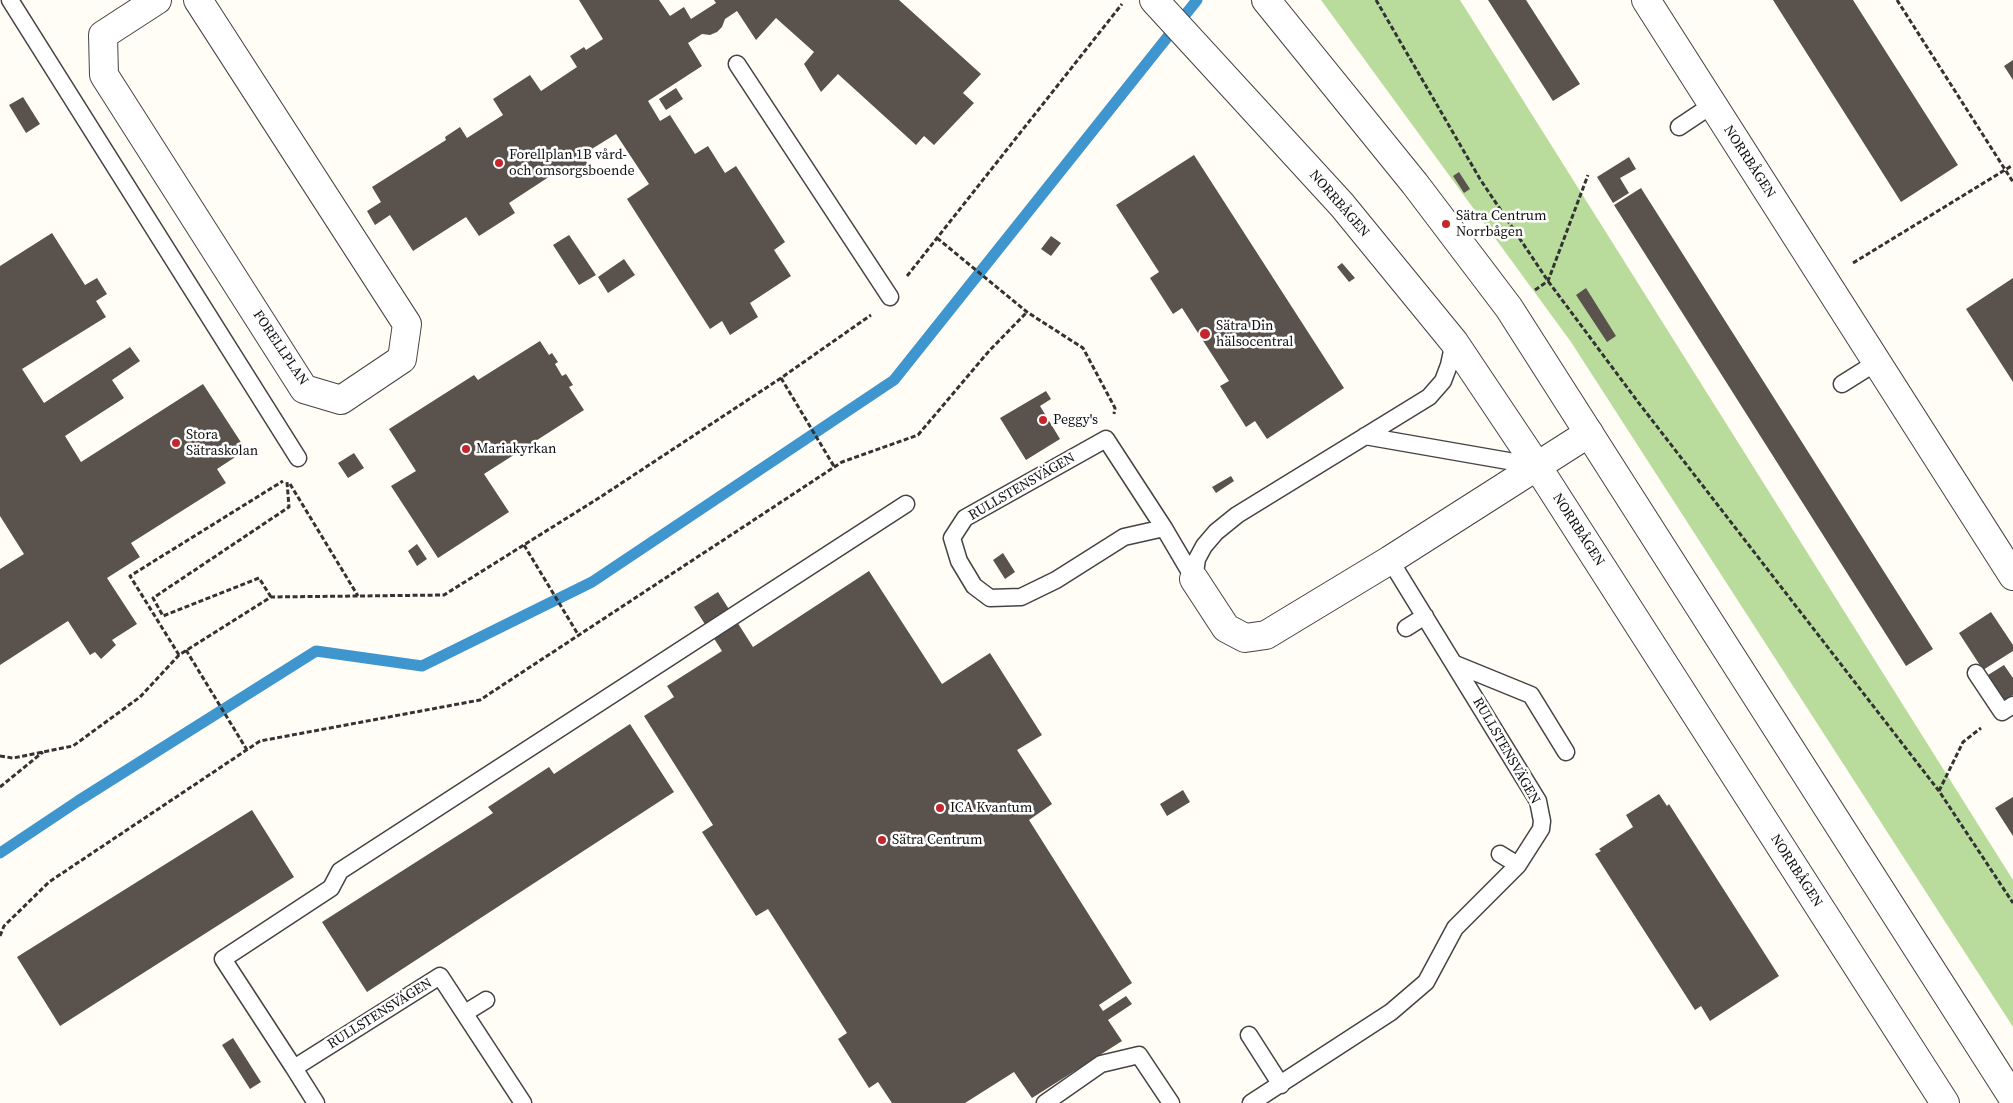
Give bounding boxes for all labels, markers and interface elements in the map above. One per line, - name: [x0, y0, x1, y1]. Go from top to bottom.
- street label: NORRBÅGEN: [1719, 123, 1779, 201]
- place label: Forellplan 1B vård- och omsorgsboende: [509, 147, 635, 180]
- marker: Forellplan 1B vård- och omsorgsboende: [493, 157, 505, 169]
- street label: NORRBÅGEN: [1305, 167, 1373, 241]
- place label: Sätra Centrum Norrbågen: [1456, 208, 1547, 240]
- marker: Sätra Centrum Norrbågen: [1440, 218, 1452, 230]
- street label: FORELLPLAN: [249, 307, 311, 389]
- place label: Sätra Din hälsocentral: [1216, 318, 1293, 351]
- marker: Sätra Din hälsocentral: [1198, 327, 1212, 341]
- place label: Peggy's: [1053, 412, 1098, 428]
- marker: Peggy's: [1037, 414, 1049, 426]
- place label: Stora Sätraskolan: [186, 427, 258, 460]
- marker: Stora Sätraskolan: [170, 437, 182, 449]
- place label: Mariakyrkan: [476, 441, 556, 457]
- marker: Mariakyrkan: [460, 443, 472, 455]
- street label: RULLSTENSVÄGEN: [966, 450, 1078, 524]
- street label: NORRBÅGEN: [1548, 491, 1608, 569]
- street label: RULLSTENSVÄGEN: [1469, 695, 1543, 807]
- place label: ICA Kvantum: [950, 800, 1032, 816]
- marker: ICA Kvantum: [934, 802, 946, 814]
- place label: Sätra Centrum: [892, 832, 983, 848]
- street label: NORRBÅGEN: [1766, 832, 1826, 910]
- marker: Sätra Centrum: [876, 834, 888, 846]
- street label: RULLSTENSVÄGEN: [325, 975, 435, 1053]

